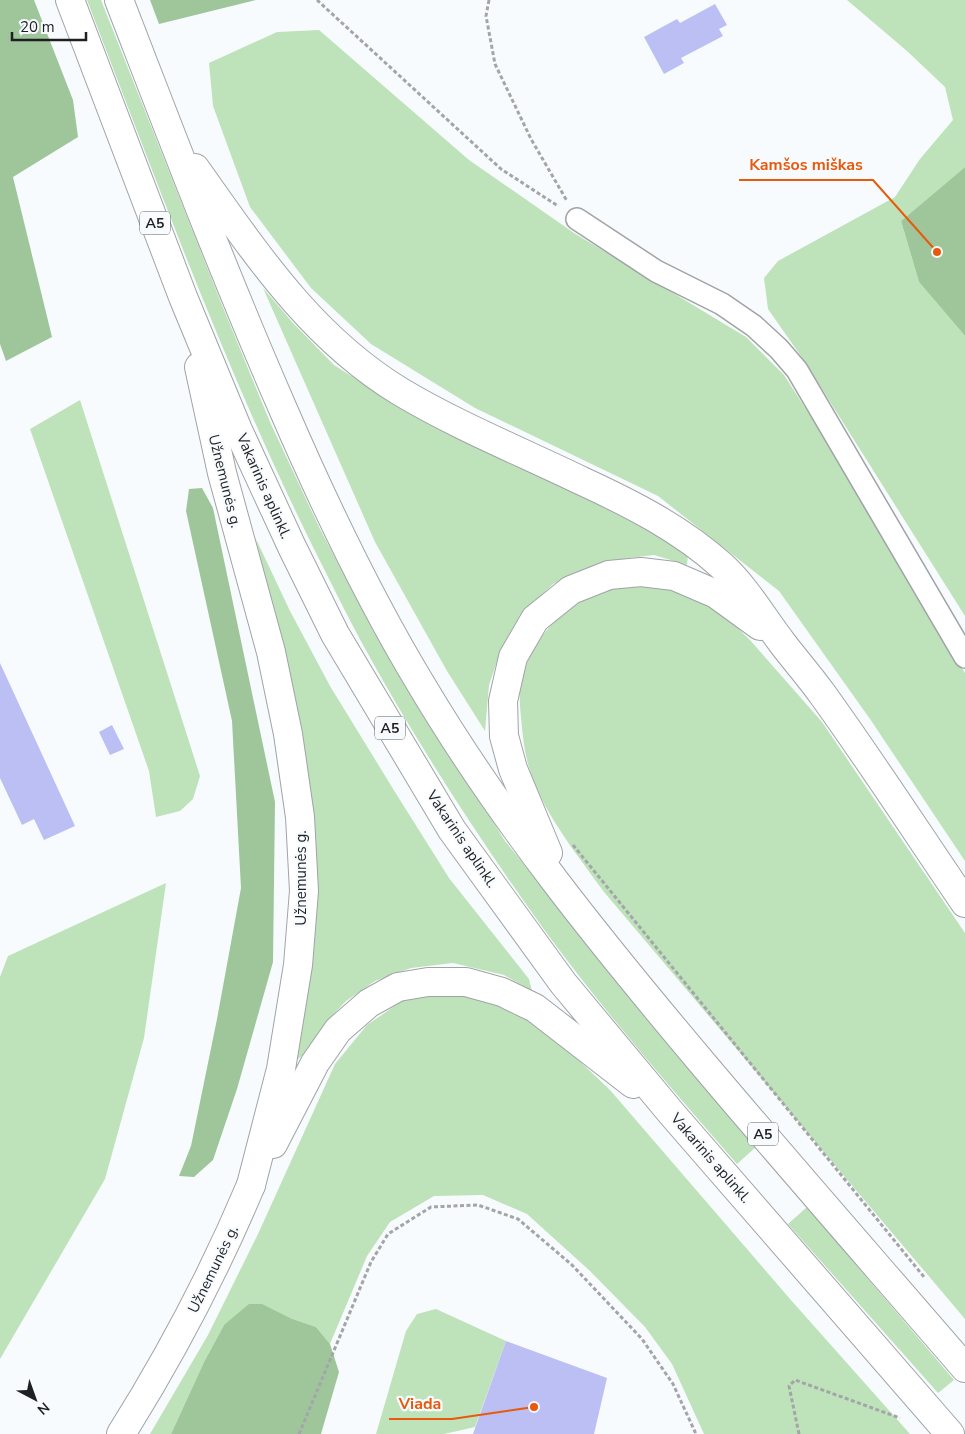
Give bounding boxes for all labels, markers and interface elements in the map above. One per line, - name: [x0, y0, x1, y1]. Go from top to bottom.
- scale bar: [12, 10, 86, 42]
- text: 20 m: [20, 17, 55, 37]
- callout: Kamšos miškas: [739, 149, 873, 180]
- text: Kamšos miškas: [749, 154, 863, 176]
- road number: A5: [140, 212, 170, 234]
- street label: Vakarinis aplinkl.: [231, 429, 296, 542]
- street label: Užnemunės g.: [204, 432, 246, 530]
- road number: A5: [375, 716, 405, 740]
- street label: Vakarinis aplinkl.: [421, 786, 502, 892]
- street label: Užnemunės g.: [291, 830, 311, 926]
- street label: Vakarinis aplinkl.: [666, 1108, 756, 1207]
- road number: A5: [748, 1122, 778, 1146]
- street label: Užnemunės g.: [183, 1222, 243, 1316]
- north arrow: [10, 1374, 60, 1424]
- callout: Viada: [389, 1388, 452, 1419]
- text: Viada: [398, 1393, 441, 1415]
- text: N: [33, 1398, 53, 1419]

